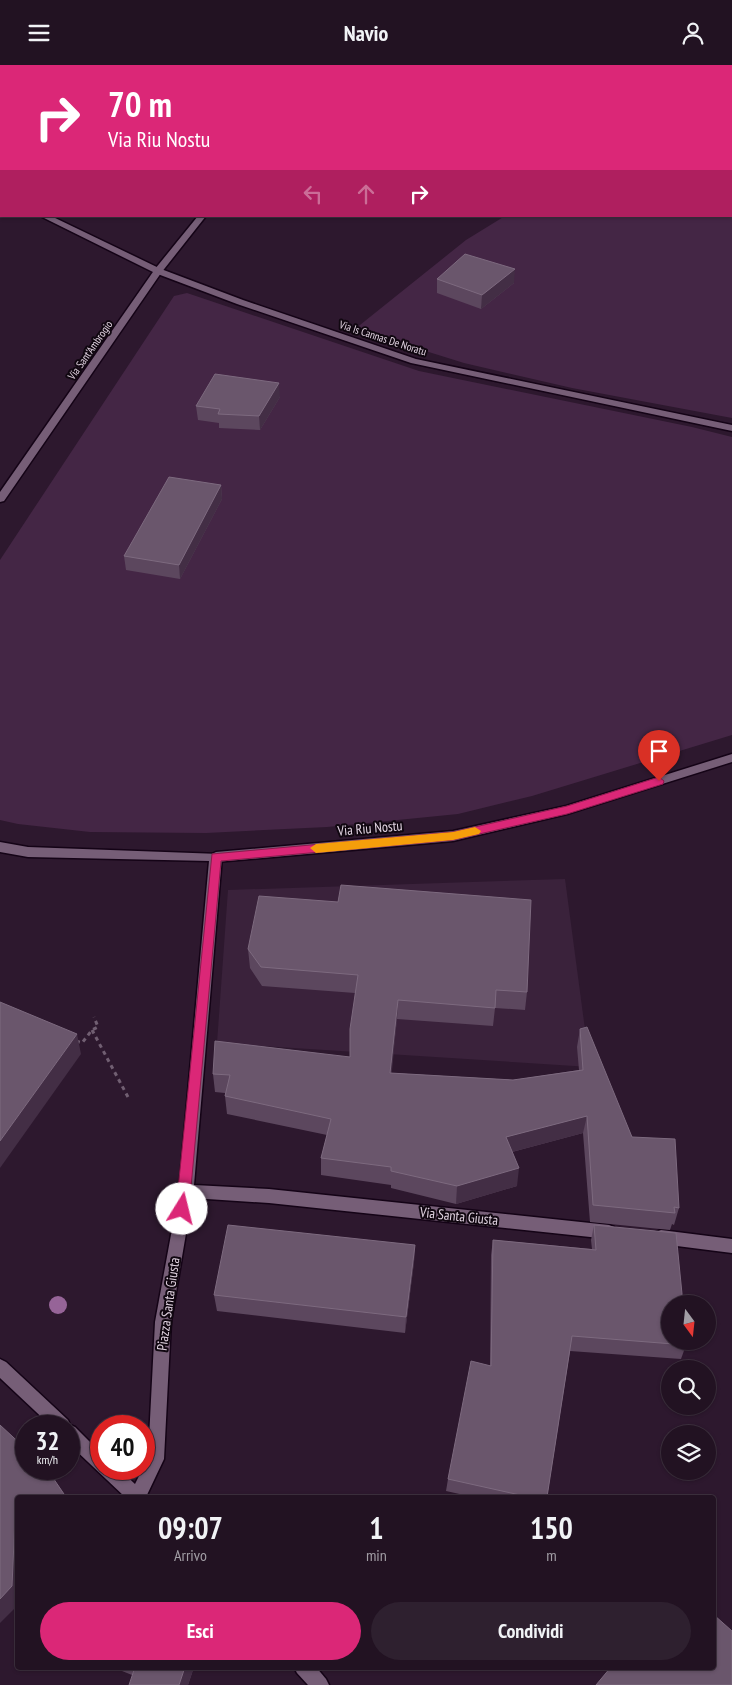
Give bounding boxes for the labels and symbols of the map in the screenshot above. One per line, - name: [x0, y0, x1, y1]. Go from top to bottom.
- street label: Via Is Cannas De Noratu: [337, 317, 429, 359]
- street label: Via Sant'Ambrogio: [64, 318, 116, 383]
- pin: [638, 730, 680, 781]
- street label: Via Riu Nostu: [336, 816, 403, 840]
- position arrow: [155, 1182, 207, 1234]
- street label: Via Santa Giusta: [418, 1203, 499, 1229]
- street label: Piazza Santa Giusta: [153, 1256, 183, 1352]
- north arrow: [661, 1295, 716, 1350]
- speed limit sign: 40: [90, 1415, 155, 1480]

